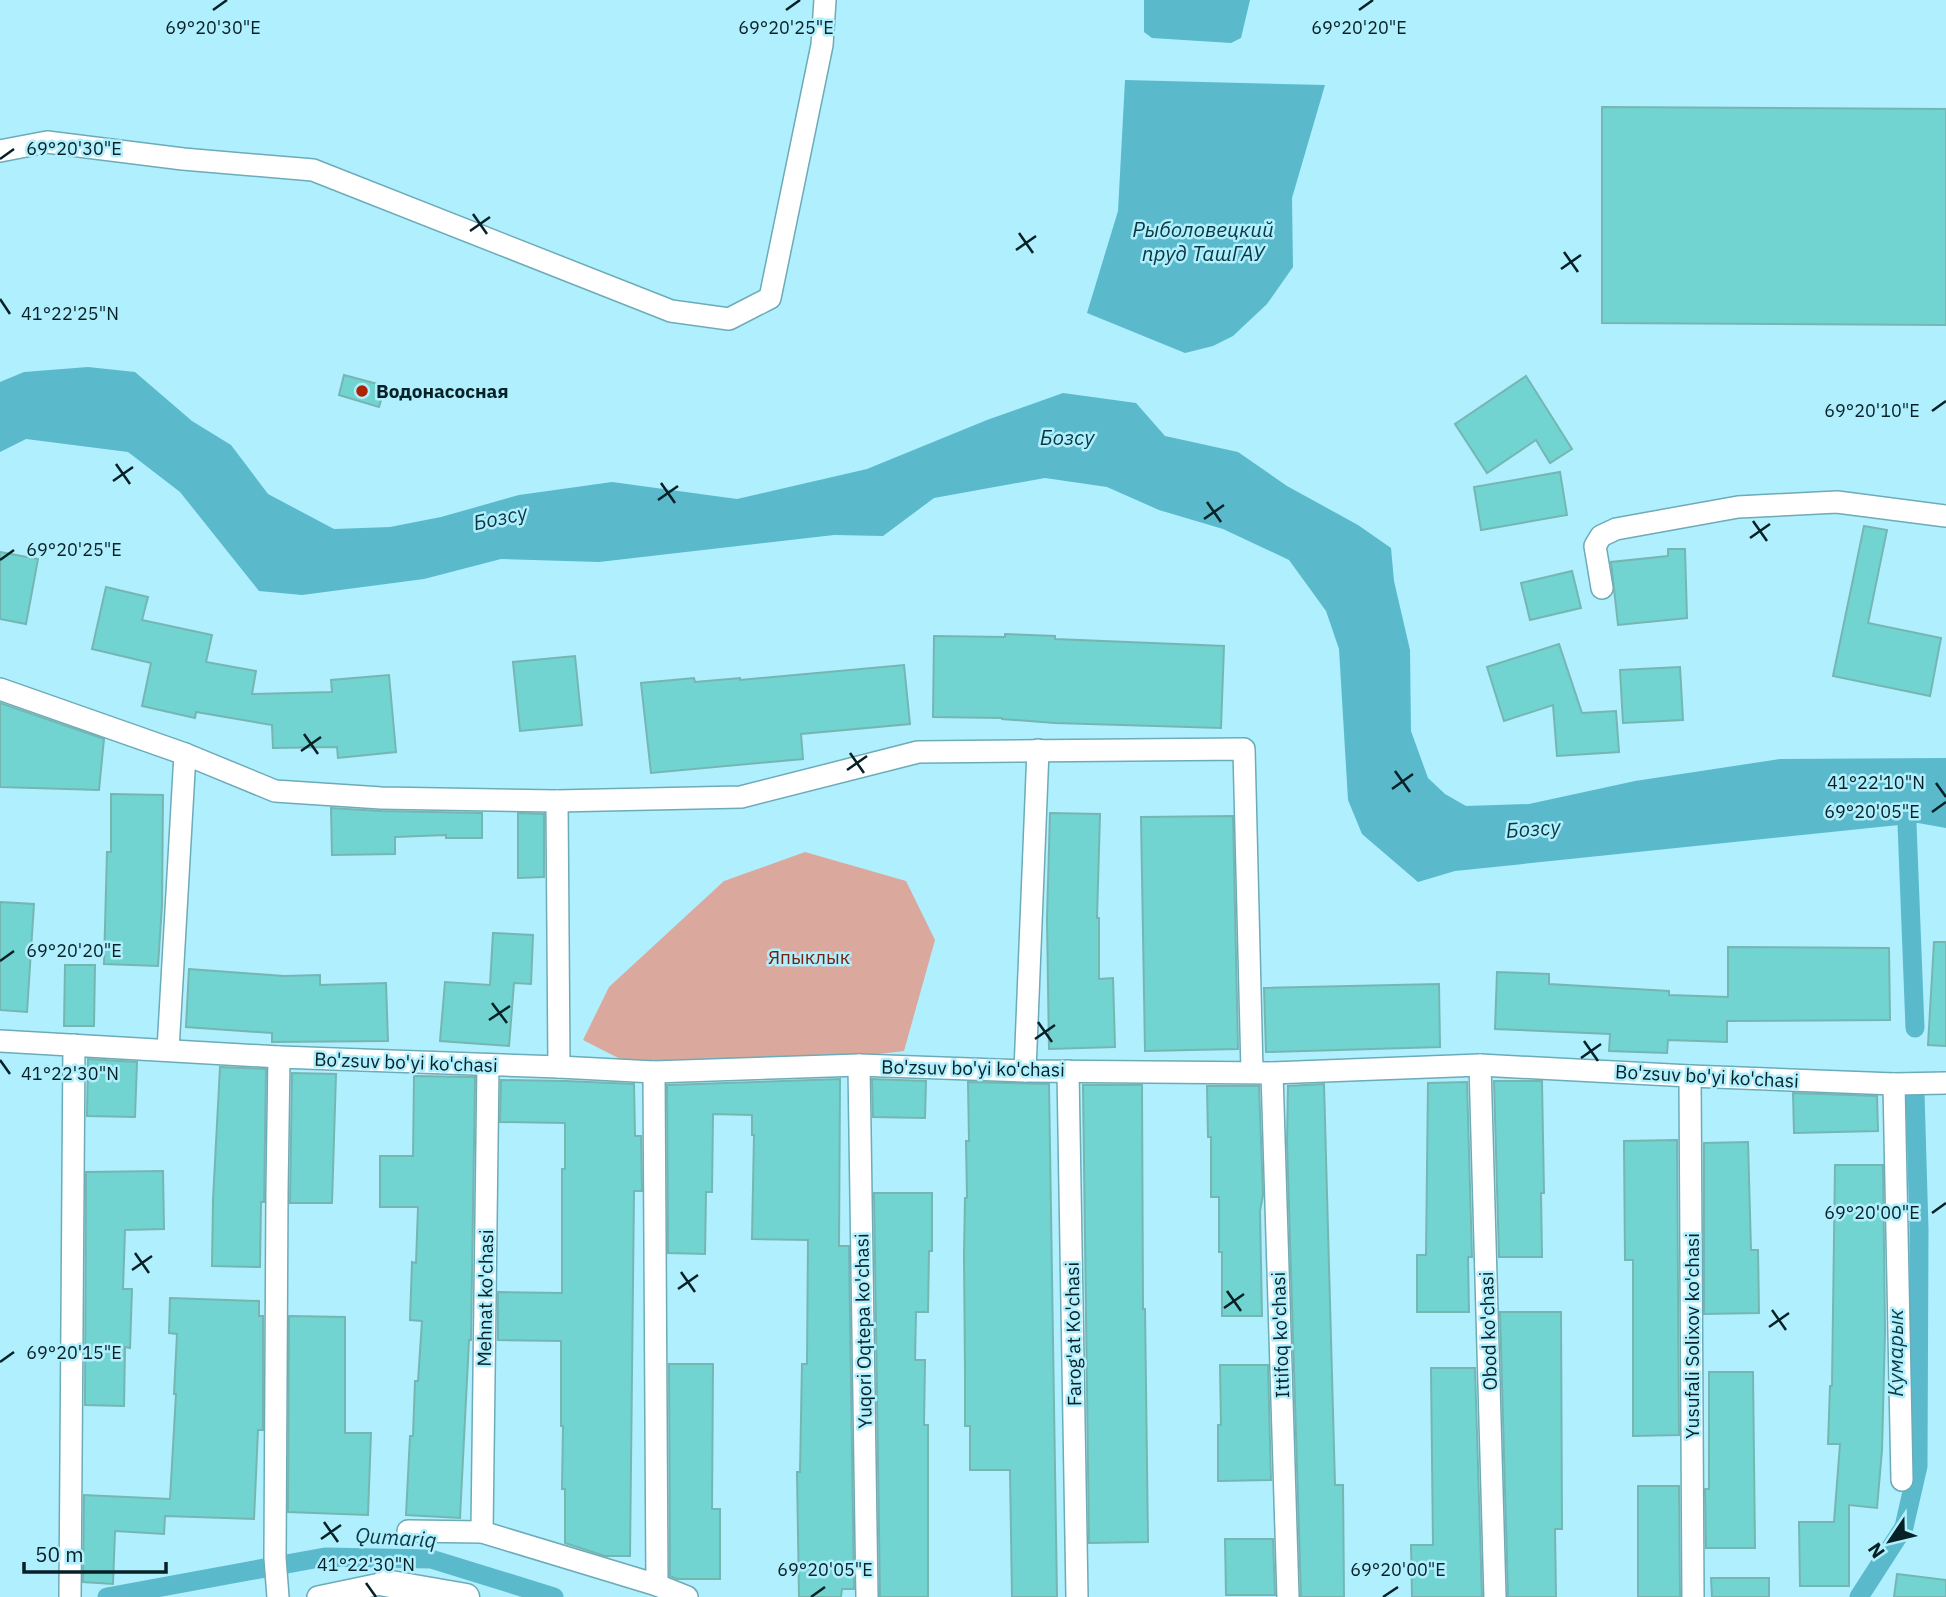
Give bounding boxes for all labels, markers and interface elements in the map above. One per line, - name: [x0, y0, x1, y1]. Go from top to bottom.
- text: 69°20'30"E: [165, 16, 261, 39]
- text: 69°20'25"E: [738, 16, 834, 39]
- text: 69°20'20"E: [1311, 16, 1407, 39]
- text: 69°20'30"E: [26, 137, 122, 160]
- water label: Рыболовецкий пруд ТашГАУ: [1132, 215, 1274, 267]
- text: 41°22'25"N: [21, 302, 119, 325]
- place label: Водонасосная: [376, 379, 509, 403]
- marker: Водонасосная: [354, 383, 370, 399]
- text: 69°20'10"E: [1824, 399, 1920, 422]
- water label: Бозсу: [1040, 423, 1095, 451]
- water label: Бозсу: [470, 497, 531, 536]
- text: 69°20'25"E: [26, 538, 122, 561]
- text: 41°22'10"N: [1827, 771, 1925, 794]
- text: 69°20'05"E: [1824, 800, 1920, 823]
- water label: Бозсу: [1505, 812, 1562, 844]
- text: 69°20'20"E: [26, 939, 122, 962]
- park label: Япыклык: [768, 945, 850, 969]
- street label: Bo'zsuv bo'yi ko'chasi: [314, 1047, 498, 1077]
- street label: Bo'zsuv bo'yi ko'chasi: [881, 1054, 1065, 1082]
- street label: Bo'zsuv bo'yi ko'chasi: [1615, 1059, 1799, 1093]
- text: 41°22'30"N: [21, 1062, 119, 1085]
- text: 69°20'00"E: [1824, 1201, 1920, 1224]
- street label: Mehnat ko'chasi: [472, 1229, 498, 1367]
- street label: Yuqori Oqtepa ko'chasi: [849, 1233, 877, 1429]
- street label: Yusufali Solixov ko'chasi: [1680, 1233, 1704, 1439]
- street label: Farog'at Ko'chasi: [1060, 1262, 1086, 1406]
- street label: Ittifoq ko'chasi: [1266, 1271, 1294, 1399]
- street label: Obod ko'chasi: [1474, 1271, 1502, 1391]
- water label: Кумарык: [1881, 1308, 1909, 1397]
- text: 69°20'15"E: [26, 1341, 122, 1364]
- north arrow: [1855, 1506, 1925, 1576]
- water label: Qumariq: [354, 1520, 438, 1554]
- scale bar: [24, 1530, 166, 1574]
- text: N: [1862, 1538, 1890, 1563]
- text: 50 m: [35, 1540, 84, 1568]
- text: 41°22'30"N: [317, 1553, 415, 1576]
- text: 69°20'05"E: [777, 1558, 873, 1581]
- text: 69°20'00"E: [1350, 1558, 1446, 1581]

